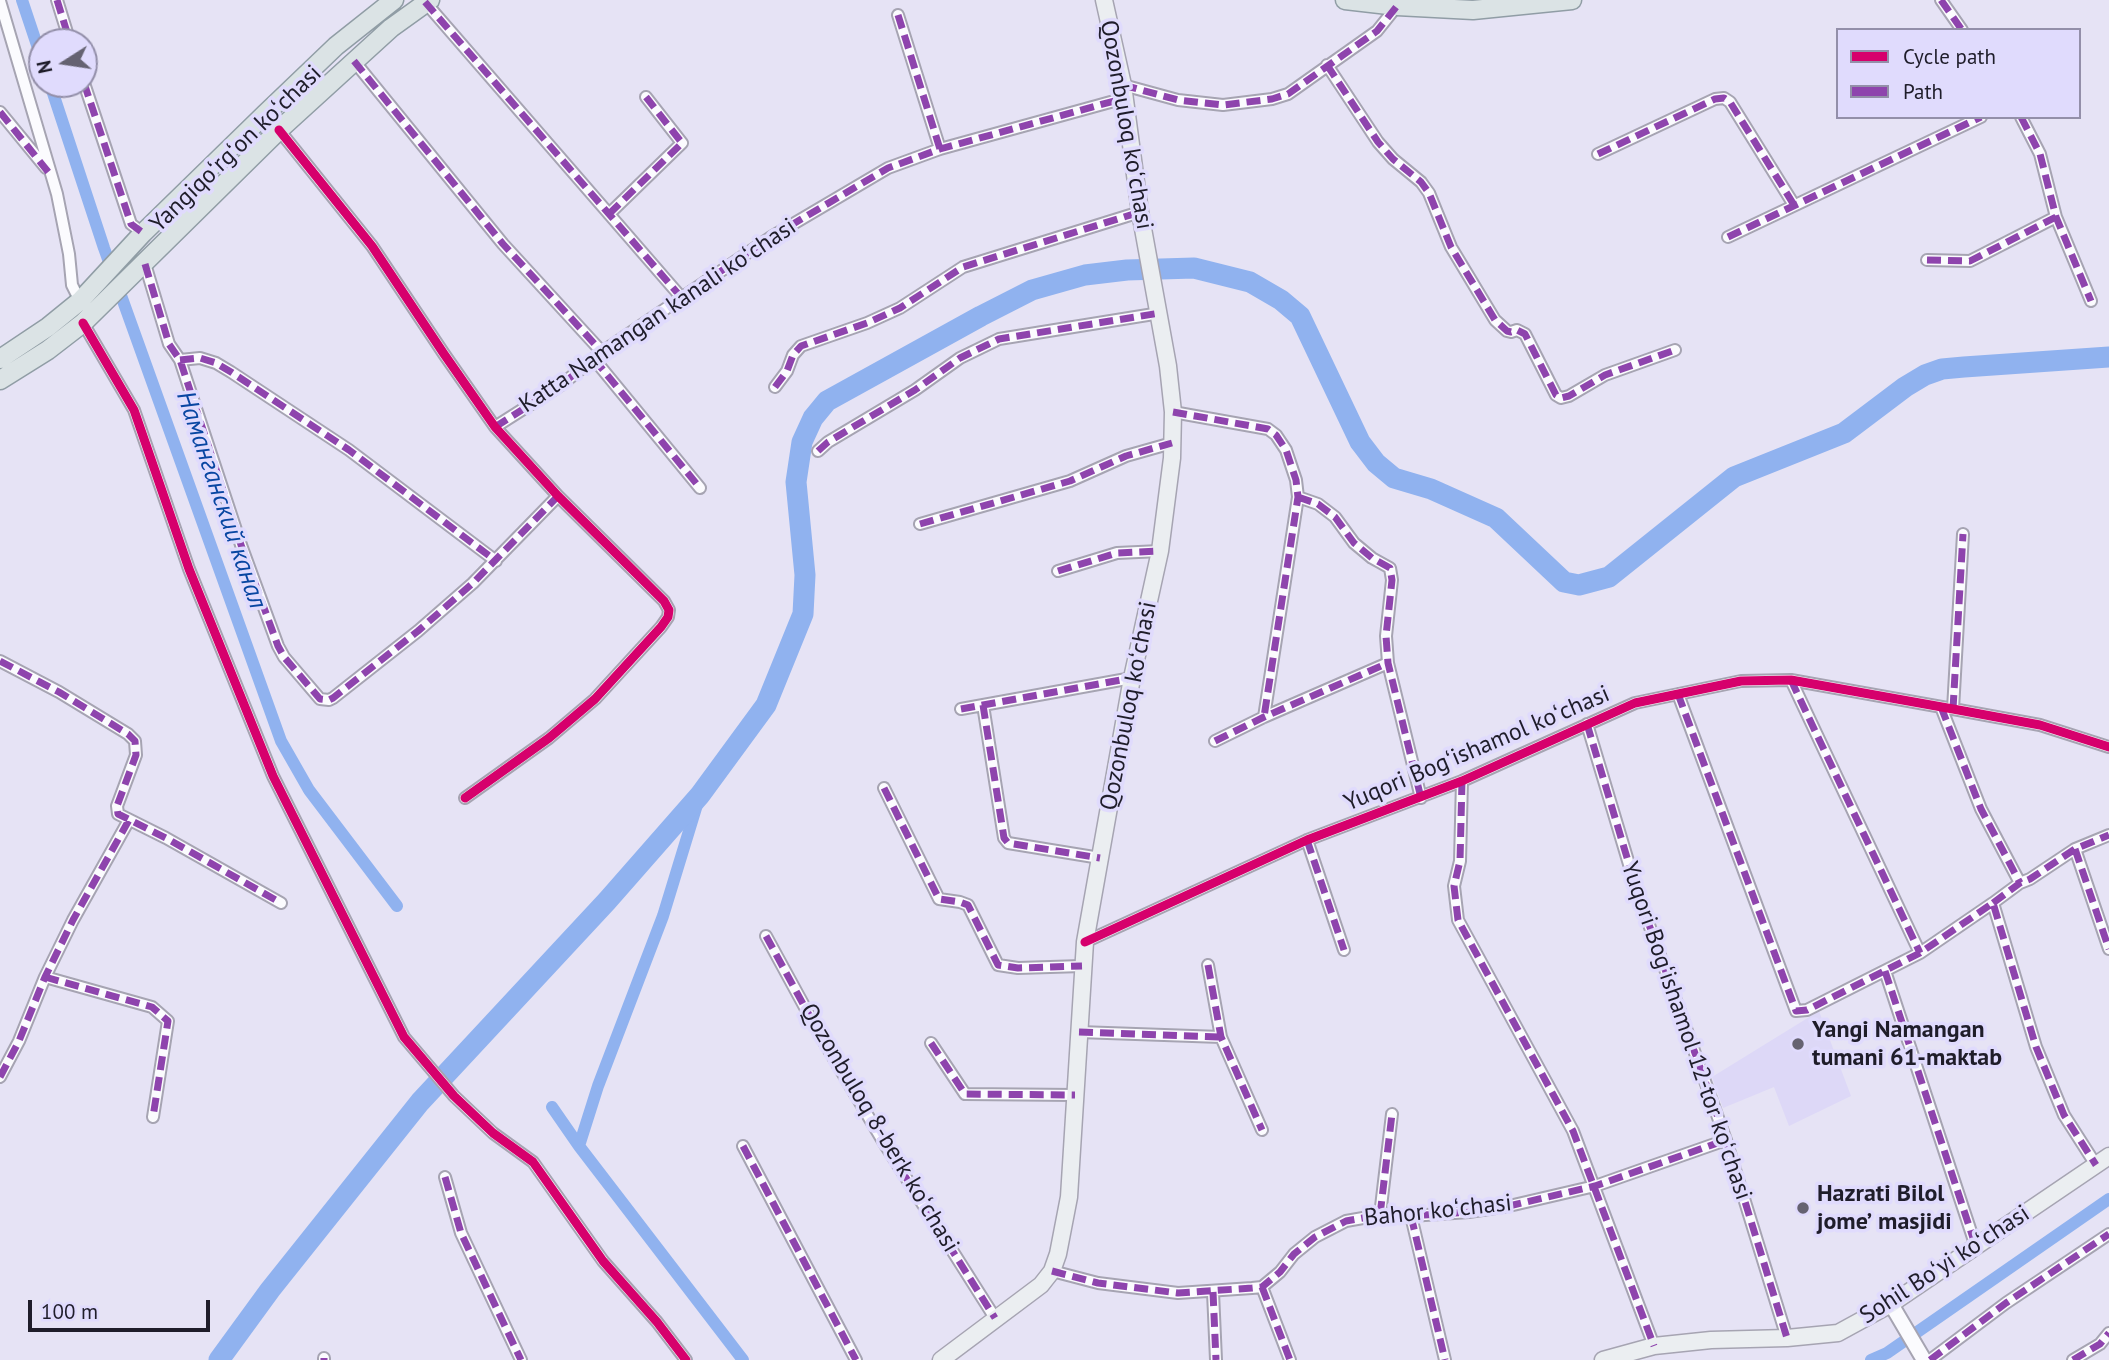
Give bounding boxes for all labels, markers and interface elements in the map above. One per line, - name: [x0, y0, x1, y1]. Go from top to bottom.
- street label: Qozonbuloq koʻchasi: [1093, 18, 1159, 232]
- north arrow: [28, 28, 98, 98]
- legend: [1836, 28, 2081, 119]
- text: Cycle path: [1903, 43, 1996, 70]
- text: N: [31, 58, 57, 76]
- street label: Yangiqoʻrgʻon koʻchasi: [144, 60, 328, 238]
- text: Path: [1903, 78, 1943, 105]
- street label: Katta Namangan kanali koʻchasi: [514, 213, 802, 419]
- water label: Наманганский канал: [169, 387, 273, 613]
- street label: Qozonbuloq koʻchasi: [1095, 599, 1163, 813]
- street label: Yuqori Bogʻishamol koʻchasi: [1340, 680, 1614, 818]
- street label: Yuqori Bogʻishamol 12-tor koʻchasi: [1614, 858, 1758, 1204]
- street label: Qozonbuloq 8-berk koʻchasi: [793, 998, 965, 1258]
- place label: Yangi Namangan tumani 61-maktab: [1812, 1016, 2002, 1072]
- marker: Yangi Namangan tumani 61-maktab: [1790, 1036, 1806, 1052]
- place label: Hazrati Bilol jome’ masjidi: [1817, 1180, 1952, 1236]
- street label: Bahor koʻchasi: [1363, 1189, 1513, 1233]
- street label: Sohil Boʻyi koʻchasi: [1855, 1199, 2035, 1331]
- marker: Hazrati Bilol jome’ masjidi: [1795, 1200, 1811, 1216]
- scale bar: [32, 1286, 214, 1330]
- text: 100 m: [41, 1298, 98, 1325]

